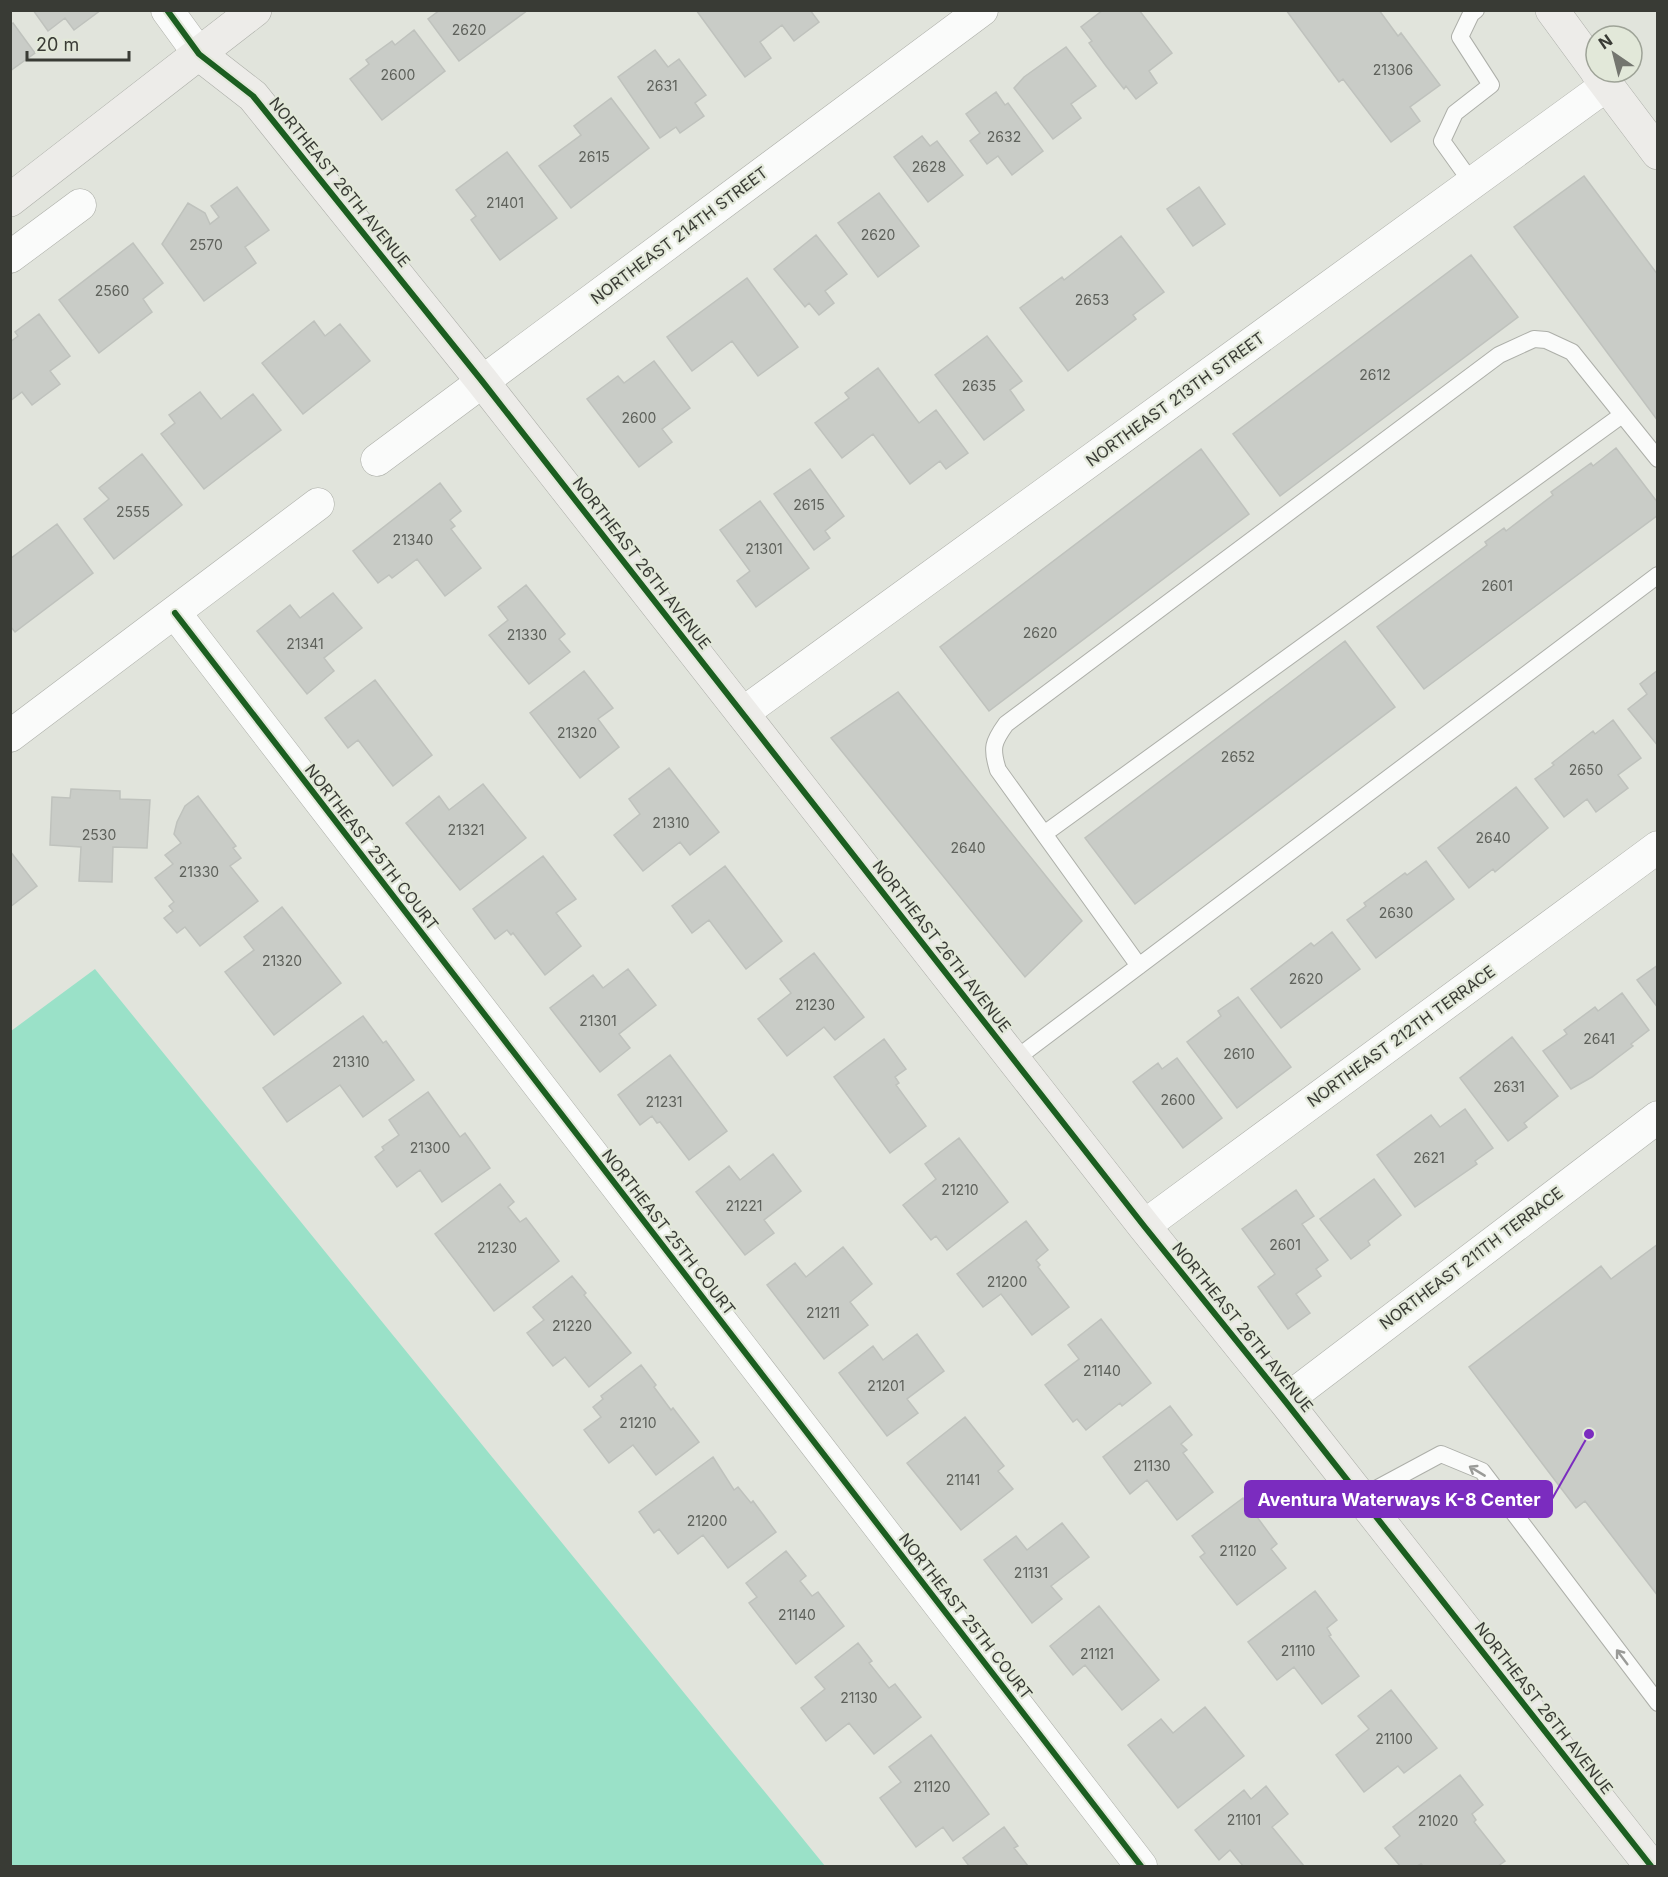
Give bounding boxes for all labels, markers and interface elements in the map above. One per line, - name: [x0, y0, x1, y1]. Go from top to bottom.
- house number: 2620: [452, 21, 486, 38]
- scale bar: [27, 24, 129, 62]
- north arrow: [1584, 24, 1644, 84]
- text: N: [1595, 30, 1616, 53]
- text: 20 m: [36, 34, 79, 55]
- house number: 21306: [1373, 61, 1413, 78]
- house number: 2600: [381, 66, 415, 83]
- house number: 2631: [646, 77, 678, 94]
- street label: NORTHEAST 26TH AVENUE: [265, 93, 415, 271]
- house number: 2632: [987, 128, 1021, 145]
- house number: 2615: [578, 148, 610, 165]
- house number: 2628: [912, 158, 946, 175]
- street label: NORTHEAST 214TH STREET: [587, 162, 771, 308]
- house number: 21401: [486, 194, 524, 211]
- house number: 2620: [861, 226, 895, 243]
- house number: 2570: [189, 236, 223, 253]
- house number: 2560: [95, 282, 129, 299]
- house number: 2653: [1075, 291, 1109, 308]
- street label: NORTHEAST 213TH STREET: [1082, 327, 1268, 471]
- house number: 2612: [1359, 366, 1391, 383]
- house number: 2635: [962, 377, 996, 394]
- house number: 2600: [622, 409, 656, 426]
- street label: NORTHEAST 26TH AVENUE: [569, 473, 715, 653]
- house number: 2615: [793, 496, 825, 513]
- house number: 2555: [116, 503, 150, 520]
- house number: 21340: [393, 531, 433, 548]
- house number: 21301: [745, 540, 783, 557]
- house number: 2601: [1481, 577, 1513, 594]
- house number: 2620: [1023, 624, 1057, 641]
- house number: 21330: [507, 626, 547, 643]
- house number: 21341: [286, 635, 324, 652]
- house number: 21320: [557, 724, 597, 741]
- house number: 2652: [1221, 748, 1255, 765]
- street label: NORTHEAST 25TH COURT: [301, 760, 443, 934]
- house number: 2650: [1569, 761, 1603, 778]
- house number: 21310: [652, 814, 690, 831]
- house number: 21321: [447, 821, 485, 838]
- house number: 2530: [82, 826, 116, 843]
- house number: 2640: [1475, 829, 1511, 846]
- house number: 2640: [950, 839, 986, 856]
- street label: NORTHEAST 26TH AVENUE: [869, 856, 1015, 1036]
- house number: 21330: [179, 863, 219, 880]
- house number: 2630: [1379, 904, 1413, 921]
- house number: 21320: [262, 952, 302, 969]
- street label: NORTHEAST 212TH TERRACE: [1303, 961, 1499, 1111]
- house number: 2620: [1289, 970, 1323, 987]
- house number: 21230: [795, 996, 835, 1013]
- house number: 21301: [579, 1012, 617, 1029]
- house number: 2641: [1583, 1030, 1615, 1047]
- house number: 2610: [1223, 1045, 1255, 1062]
- house number: 21310: [332, 1053, 370, 1070]
- house number: 2631: [1493, 1078, 1525, 1095]
- house number: 2600: [1161, 1091, 1195, 1108]
- house number: 21231: [645, 1093, 683, 1110]
- house number: 21300: [410, 1139, 450, 1156]
- street label: NORTHEAST 25TH COURT: [598, 1145, 740, 1319]
- house number: 2621: [1413, 1149, 1445, 1166]
- house number: 21210: [941, 1181, 979, 1198]
- street label: NORTHEAST 211TH TERRACE: [1375, 1182, 1567, 1334]
- house number: 21221: [725, 1197, 763, 1214]
- house number: 2601: [1269, 1236, 1301, 1253]
- street label: NORTHEAST 26TH AVENUE: [1168, 1238, 1318, 1416]
- house number: 21230: [477, 1239, 517, 1256]
- house number: 21200: [987, 1273, 1027, 1290]
- house number: 21211: [806, 1304, 840, 1321]
- house number: 21220: [552, 1317, 592, 1334]
- house number: 21140: [1083, 1362, 1121, 1379]
- house number: 21201: [867, 1377, 905, 1394]
- house number: 21210: [619, 1414, 657, 1431]
- house number: 21130: [1133, 1457, 1171, 1474]
- one-way arrow: [1469, 1465, 1486, 1477]
- house number: 21141: [946, 1471, 980, 1488]
- callout: Aventura Waterways K-8 Center: [1245, 1481, 1552, 1517]
- text: Aventura Waterways K-8 Center: [1257, 1489, 1541, 1510]
- house number: 21200: [687, 1512, 727, 1529]
- street label: NORTHEAST 25TH COURT: [895, 1529, 1037, 1703]
- house number: 21120: [1219, 1542, 1257, 1559]
- house number: 21131: [1014, 1564, 1048, 1581]
- house number: 21140: [778, 1606, 816, 1623]
- street label: NORTHEAST 26TH AVENUE: [1471, 1618, 1617, 1798]
- house number: 21110: [1281, 1642, 1315, 1659]
- house number: 21121: [1080, 1645, 1114, 1662]
- one-way arrow: [1616, 1649, 1629, 1665]
- house number: 21130: [840, 1689, 878, 1706]
- house number: 21100: [1375, 1730, 1413, 1747]
- house number: 21120: [913, 1778, 951, 1795]
- house number: 21101: [1227, 1811, 1261, 1828]
- house number: 21020: [1418, 1812, 1458, 1829]

